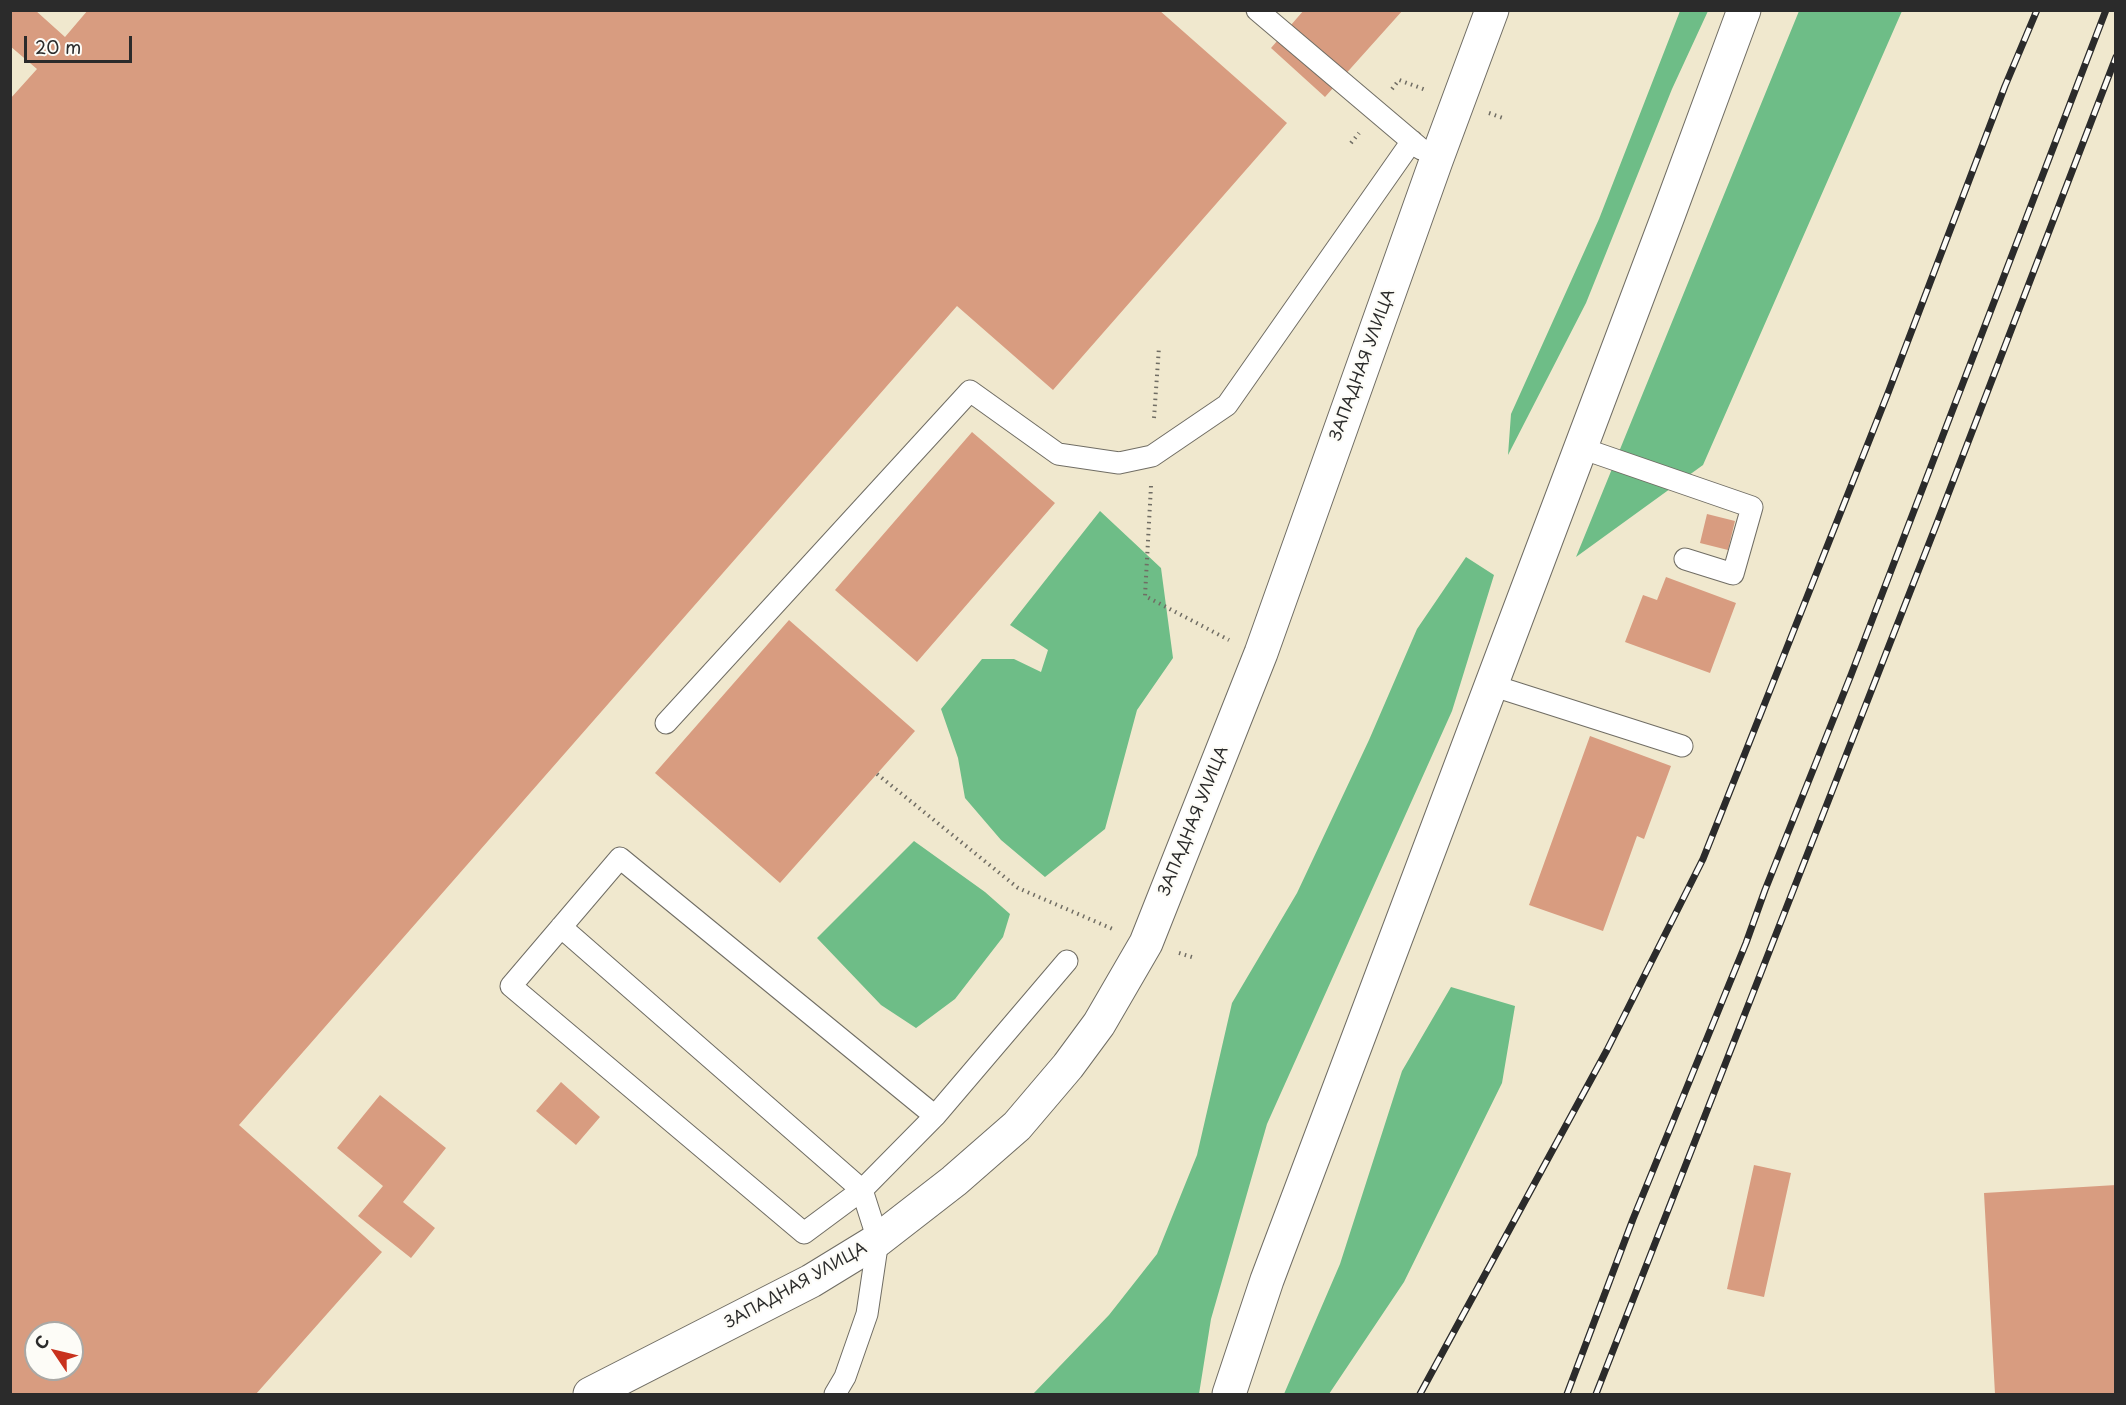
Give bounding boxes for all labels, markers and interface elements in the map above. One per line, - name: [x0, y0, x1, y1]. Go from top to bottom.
- scale bar: [27, 24, 135, 62]
- text: 20 m: [35, 33, 81, 60]
- street label: ЗАПАДНАЯ УЛИЦА: [1327, 287, 1399, 443]
- street label: ЗАПАДНАЯ УЛИЦА: [1155, 743, 1233, 899]
- street label: ЗАПАДНАЯ УЛИЦА: [722, 1239, 870, 1333]
- north arrow: [24, 1321, 84, 1381]
- text: С: [28, 1330, 54, 1354]

